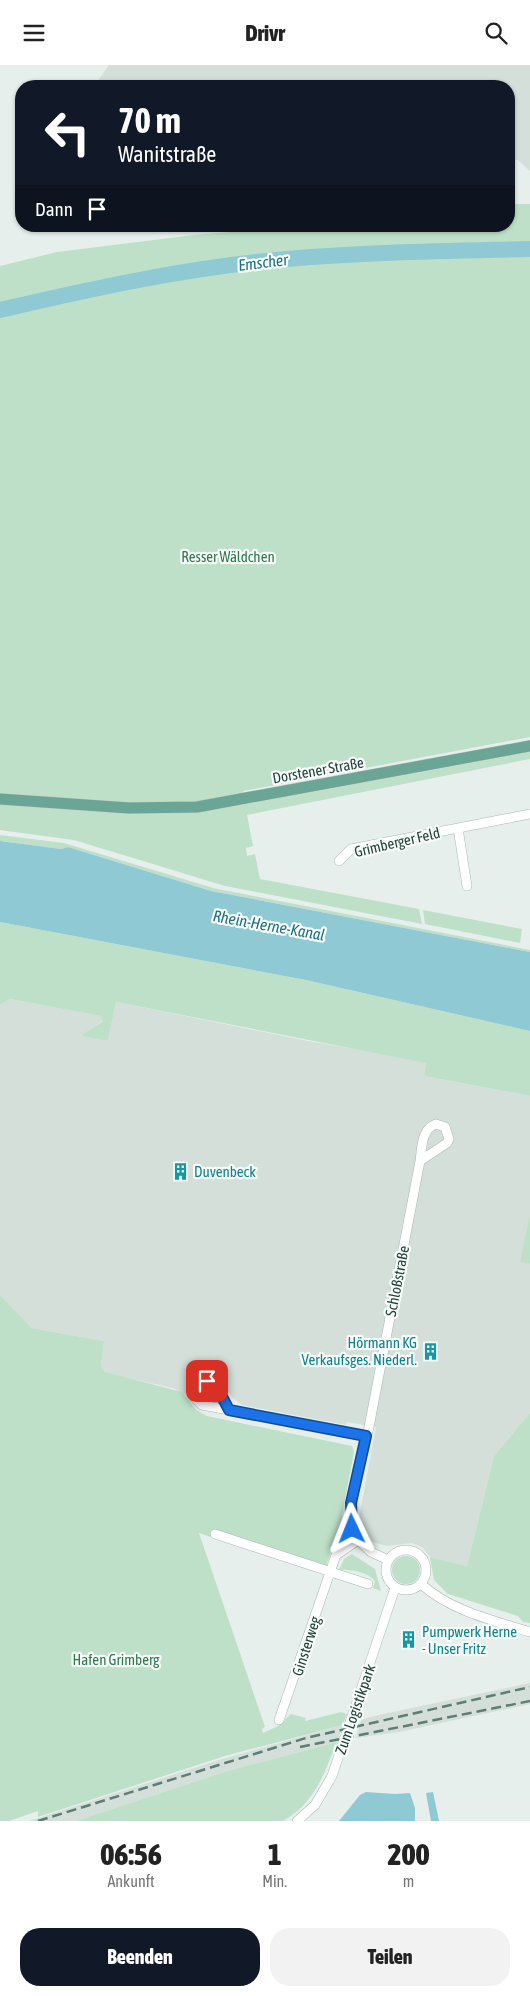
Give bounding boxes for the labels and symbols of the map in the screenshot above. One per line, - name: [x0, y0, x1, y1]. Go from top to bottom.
- water label: Emscher: [237, 250, 290, 274]
- park label: Resser Wäldchen: [181, 548, 275, 565]
- street label: Dorstener Straße: [271, 754, 365, 786]
- street label: Grimberger Feld: [352, 824, 442, 860]
- water label: Rhein-Herne-Kanal: [212, 906, 326, 944]
- building icon: Duvenbeck: [170, 1161, 190, 1181]
- place label: Duvenbeck: [194, 1163, 256, 1180]
- street label: Schloßstraße: [382, 1244, 412, 1318]
- place label: Hörmann KG Verkaufsges. Niederl.: [302, 1334, 417, 1368]
- building icon: Hörmann KG Verkaufsges. Niederl.: [421, 1341, 441, 1361]
- pin: [186, 1360, 228, 1402]
- position arrow: [325, 1502, 377, 1554]
- street label: Ginsterweg: [288, 1614, 324, 1678]
- place label: Pumpwerk Herne - Unser Fritz: [422, 1623, 517, 1657]
- building icon: Pumpwerk Herne - Unser Fritz: [398, 1630, 418, 1650]
- park label: Hafen Grimberg: [73, 1651, 160, 1668]
- street label: Zum Logistikpark: [332, 1661, 379, 1756]

